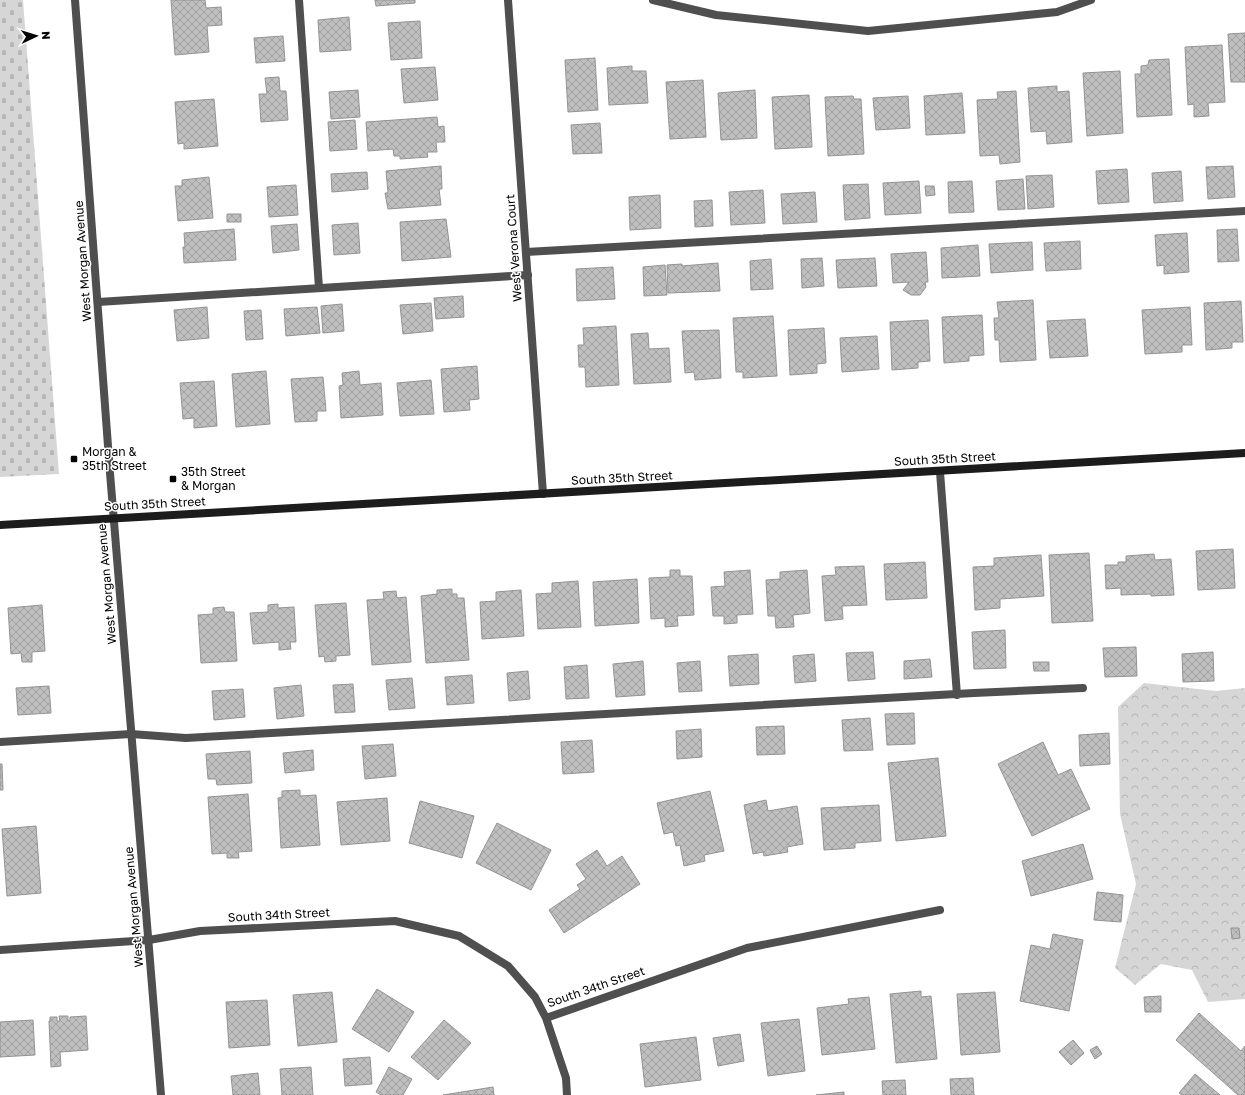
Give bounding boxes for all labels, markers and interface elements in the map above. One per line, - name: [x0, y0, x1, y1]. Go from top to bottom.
- north arrow: [16, 16, 56, 56]
- text: N: [40, 31, 53, 40]
- street label: West Verona Court: [502, 194, 525, 302]
- street label: West Morgan Avenue: [71, 200, 94, 322]
- place label: Morgan & 35th Street: [82, 444, 147, 473]
- street label: South 35th Street: [894, 448, 996, 469]
- marker: Morgan & 35th Street: [69, 454, 79, 464]
- place label: 35th Street & Morgan: [181, 464, 246, 493]
- street label: South 35th Street: [571, 467, 673, 488]
- marker: 35th Street & Morgan: [168, 474, 178, 484]
- street label: South 35th Street: [104, 493, 206, 514]
- street label: West Morgan Avenue: [94, 523, 119, 645]
- street label: West Morgan Avenue: [121, 846, 146, 968]
- street label: South 34th Street: [227, 904, 331, 925]
- street label: South 34th Street: [545, 963, 647, 1010]

